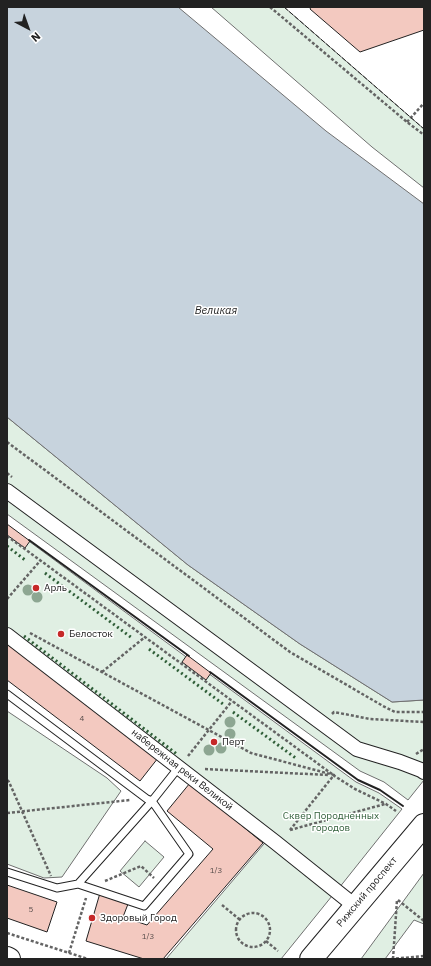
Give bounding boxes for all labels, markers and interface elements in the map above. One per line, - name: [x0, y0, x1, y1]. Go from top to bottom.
- north arrow: [8, 8, 48, 48]
- text: N: [28, 29, 43, 45]
- water label: Великая: [195, 304, 237, 318]
- place label: Арль: [44, 582, 67, 594]
- marker: Арль: [31, 583, 41, 593]
- place label: Белосток: [69, 628, 113, 640]
- marker: Белосток: [56, 629, 66, 639]
- house number: 4: [80, 714, 84, 724]
- street label: набережная реки Великой: [129, 727, 235, 813]
- place label: Перт: [222, 736, 245, 748]
- marker: Перт: [209, 737, 219, 747]
- park label: Сквер Породненных городов: [283, 810, 379, 834]
- street label: Рижский проспект: [334, 855, 400, 929]
- house number: 1/3: [210, 866, 222, 876]
- house number: 5: [29, 905, 33, 915]
- place label: Здоровый Город: [100, 912, 177, 924]
- marker: Здоровый Город: [87, 913, 97, 923]
- house number: 1/3: [142, 932, 154, 942]

